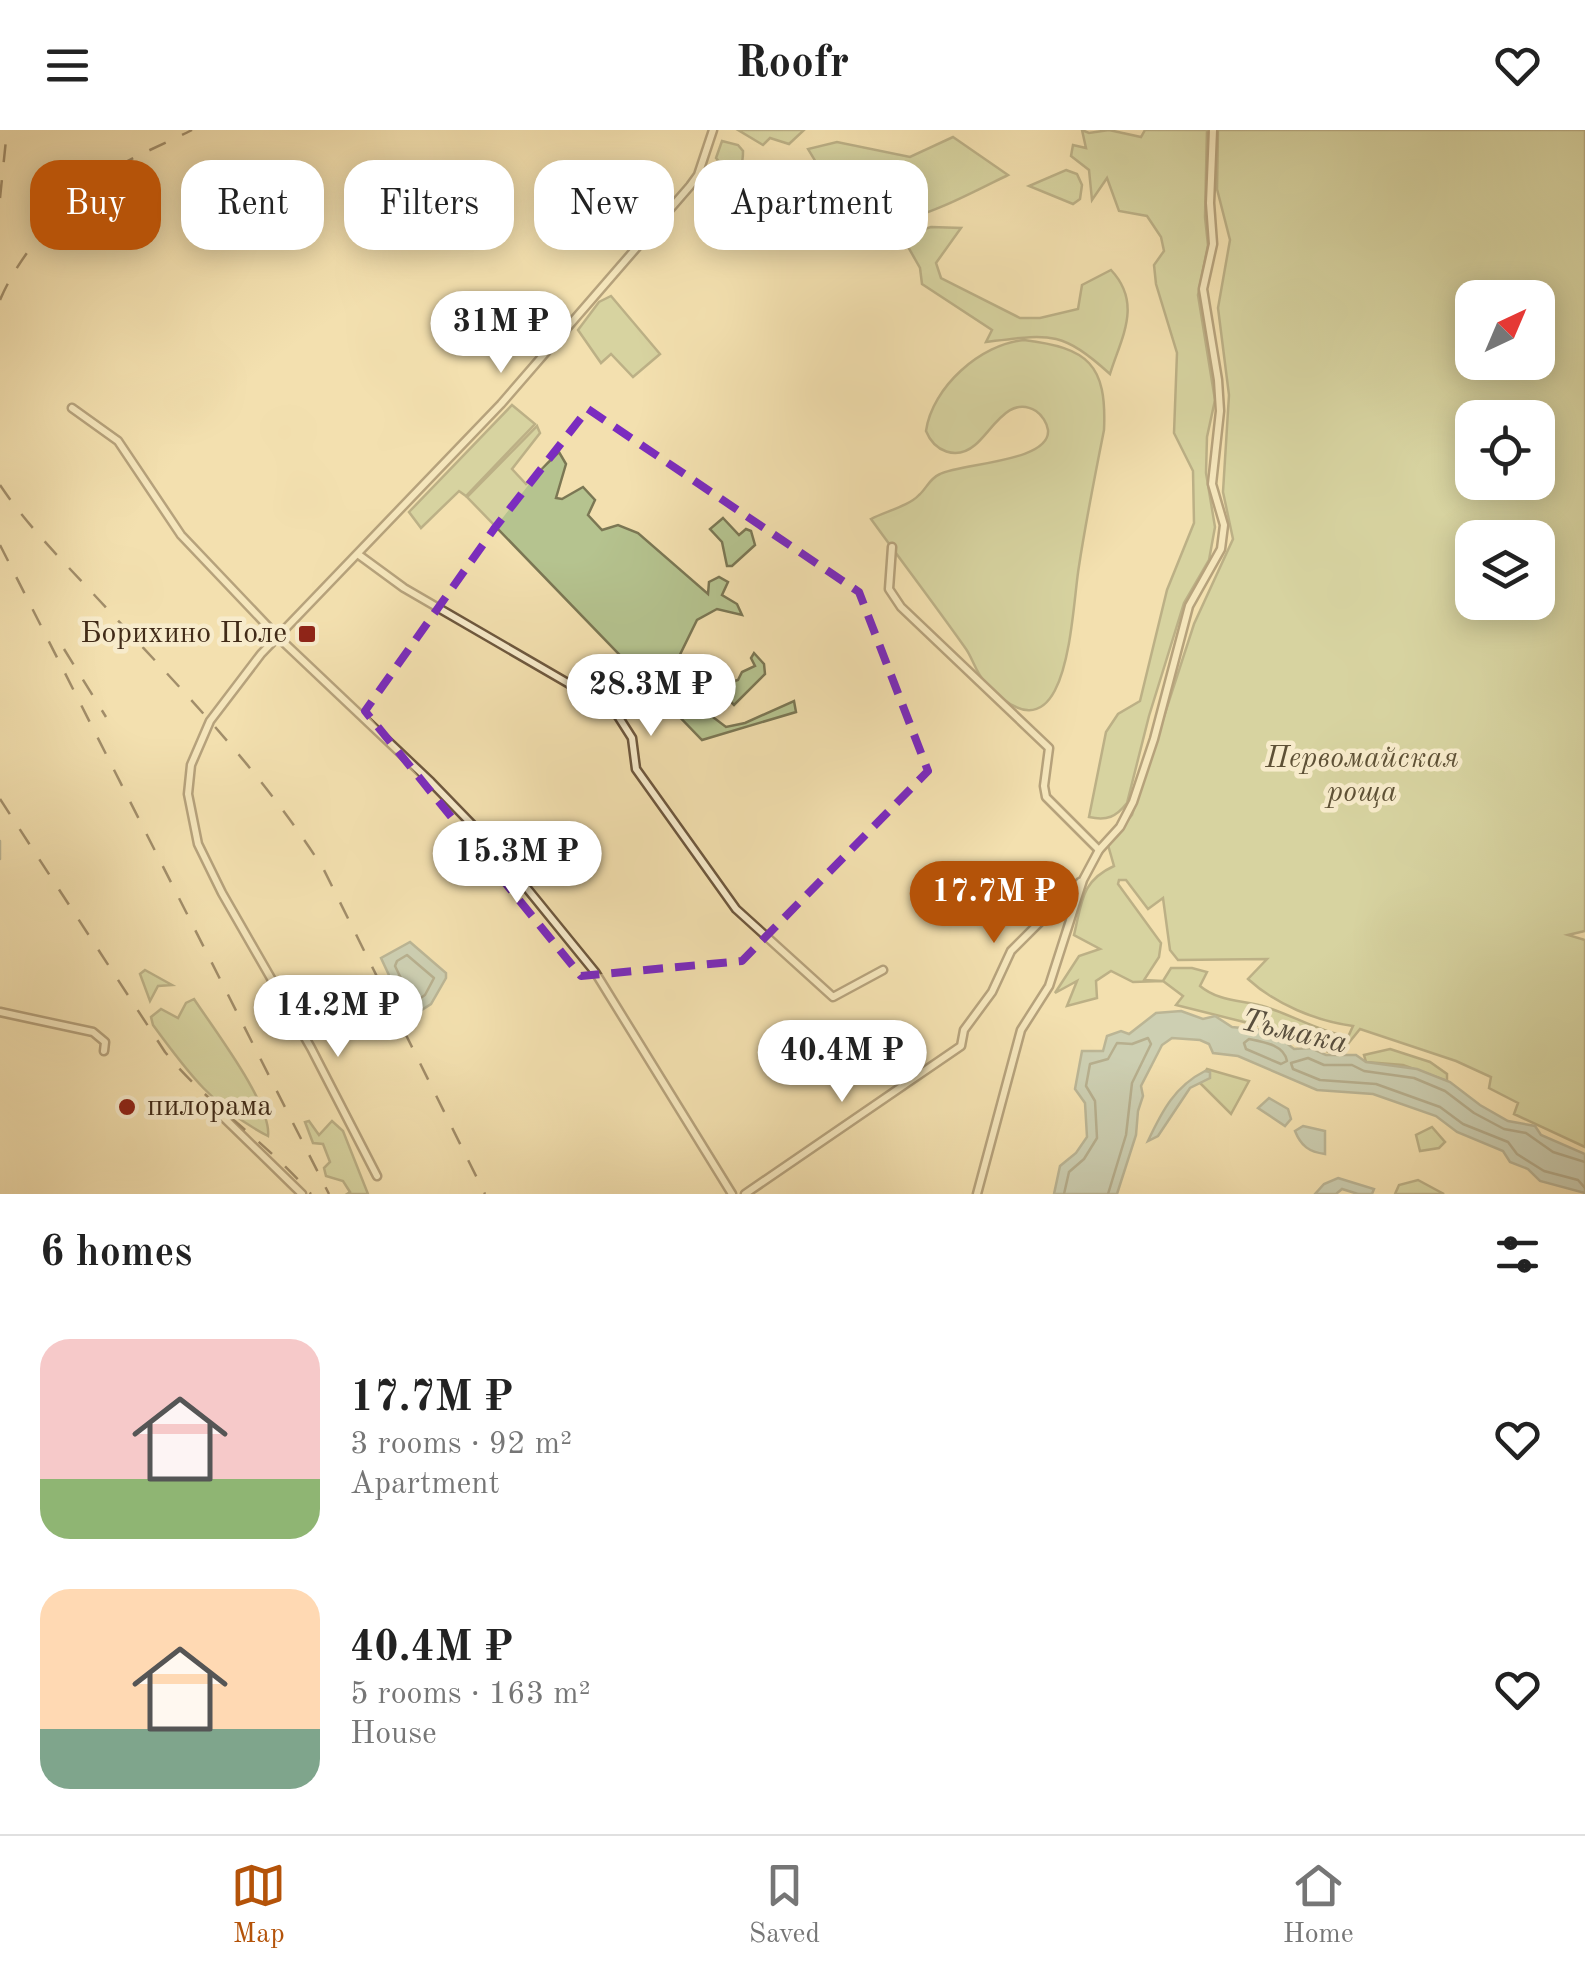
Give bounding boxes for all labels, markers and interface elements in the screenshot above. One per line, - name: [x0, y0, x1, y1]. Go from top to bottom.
- icon: menu: [40, 38, 95, 93]
- icon: heart: [1490, 38, 1545, 93]
- text: Roofr: [736, 42, 849, 87]
- chip: Buy: [30, 160, 161, 250]
- chip: Rent: [181, 160, 324, 250]
- chip: Filters: [344, 160, 514, 250]
- chip: New: [534, 160, 674, 250]
- chip: Apartment: [694, 160, 928, 250]
- north arrow: [1455, 280, 1555, 380]
- map controls: [1455, 280, 1555, 620]
- pin: 31M ₽: [431, 291, 571, 376]
- text: 31M ₽: [452, 307, 550, 339]
- button: locate: [1455, 400, 1555, 500]
- button: layers: [1455, 520, 1555, 620]
- place label: Борихино Поле: [80, 619, 287, 649]
- marker: Борихино Поле: [296, 623, 318, 645]
- pin: 28.3M ₽: [559, 654, 743, 739]
- text: 28.3M ₽: [589, 670, 713, 702]
- park label: Первомайская роща: [1264, 744, 1459, 808]
- pin: 15.3M ₽: [425, 821, 609, 906]
- text: 15.3M ₽: [455, 837, 579, 869]
- pin: 17.7M ₽: [902, 861, 1086, 946]
- text: 17.7M ₽: [932, 877, 1056, 909]
- pin: 14.2M ₽: [246, 975, 430, 1060]
- text: 14.2M ₽: [276, 991, 400, 1023]
- water label: Тьмака: [1238, 1005, 1350, 1061]
- pin: 40.4M ₽: [750, 1020, 934, 1105]
- text: 40.4M ₽: [780, 1036, 904, 1068]
- place label: пилорама: [147, 1092, 272, 1122]
- marker: пилорама: [116, 1096, 138, 1118]
- icon: filters: [1490, 1227, 1545, 1282]
- text: 6 homes: [40, 1233, 192, 1275]
- text: 17.7M ₽: [350, 1378, 513, 1420]
- icon: home: [120, 1379, 240, 1499]
- icon: heart: [1490, 1412, 1545, 1467]
- text: 3 rooms · 92 m²: [350, 1429, 572, 1461]
- text: Apartment: [350, 1469, 500, 1501]
- text: 40.4M ₽: [350, 1628, 513, 1670]
- icon: home: [120, 1629, 240, 1749]
- icon: heart: [1490, 1662, 1545, 1717]
- text: 5 rooms · 163 m²: [350, 1679, 591, 1711]
- text: House: [350, 1719, 437, 1751]
- tab: Map: [231, 1858, 286, 1953]
- tab: Saved: [749, 1858, 820, 1953]
- tab: Home: [1283, 1858, 1354, 1953]

